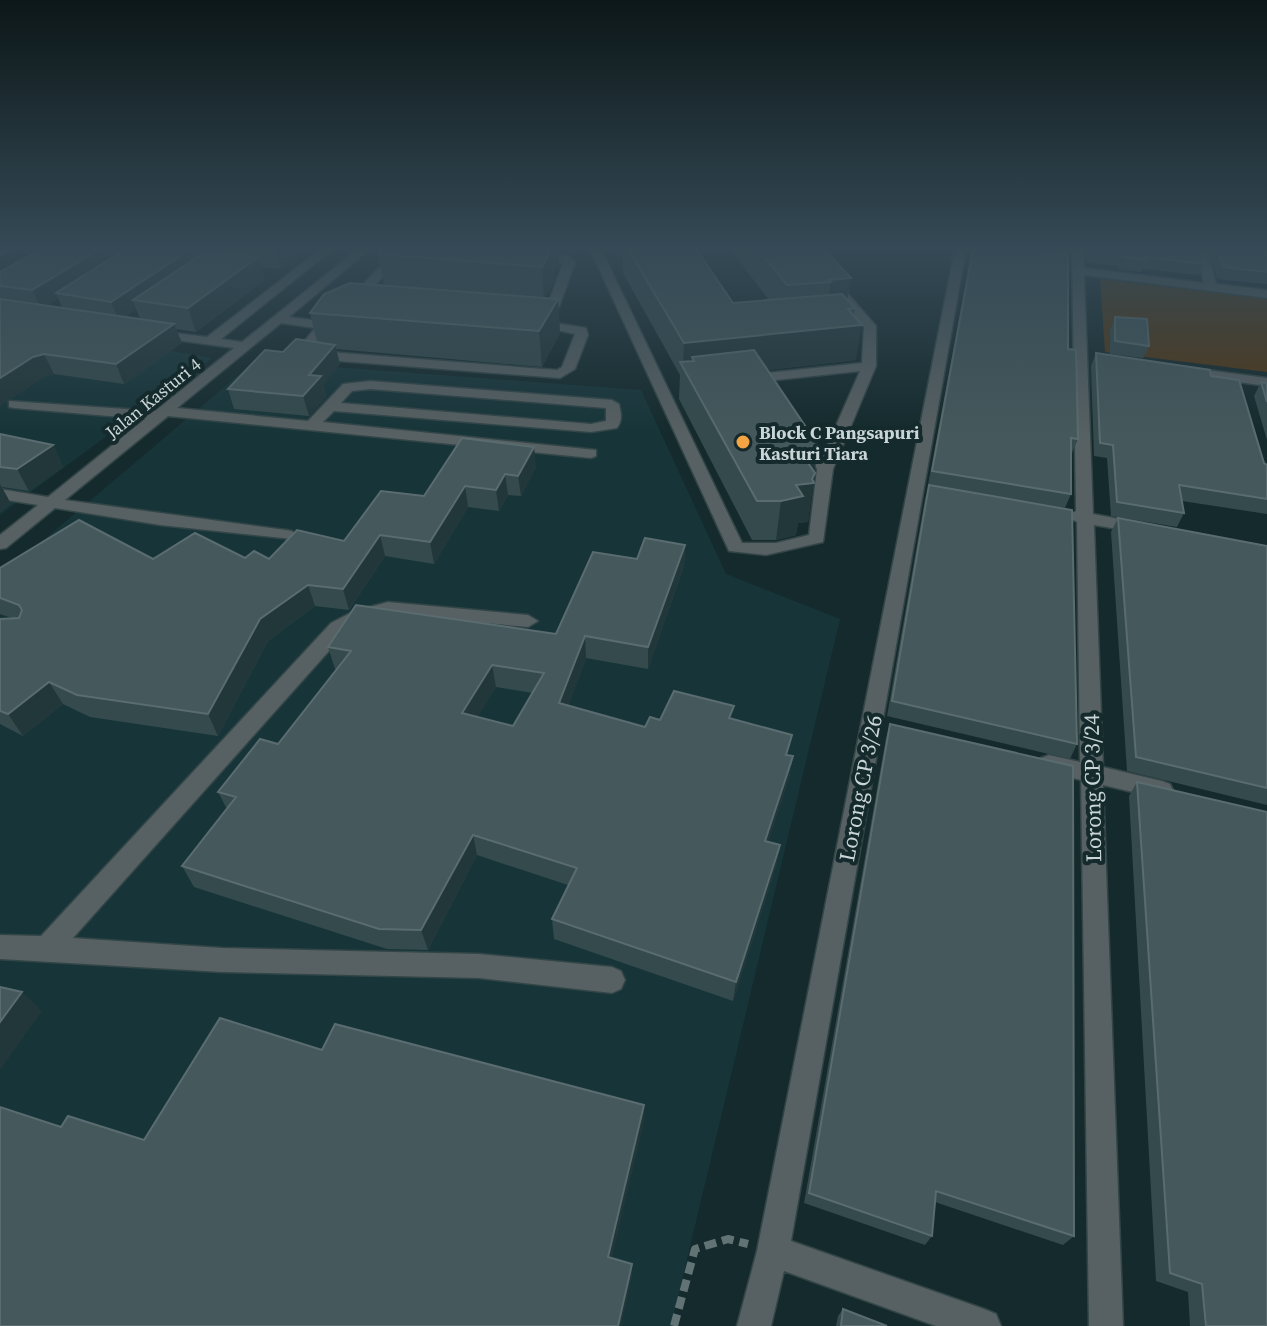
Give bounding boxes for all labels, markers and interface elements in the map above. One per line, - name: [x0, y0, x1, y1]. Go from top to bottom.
- street label: Jalan Kasturi 4: [99, 352, 206, 445]
- place label: Block C Pangsapuri Kasturi Tiara: [759, 420, 920, 466]
- marker: Block C Pangsapuri Kasturi Tiara: [734, 433, 752, 451]
- street label: Lorong CP 3/26: [831, 712, 889, 864]
- street label: Lorong CP 3/24: [1076, 714, 1108, 862]

